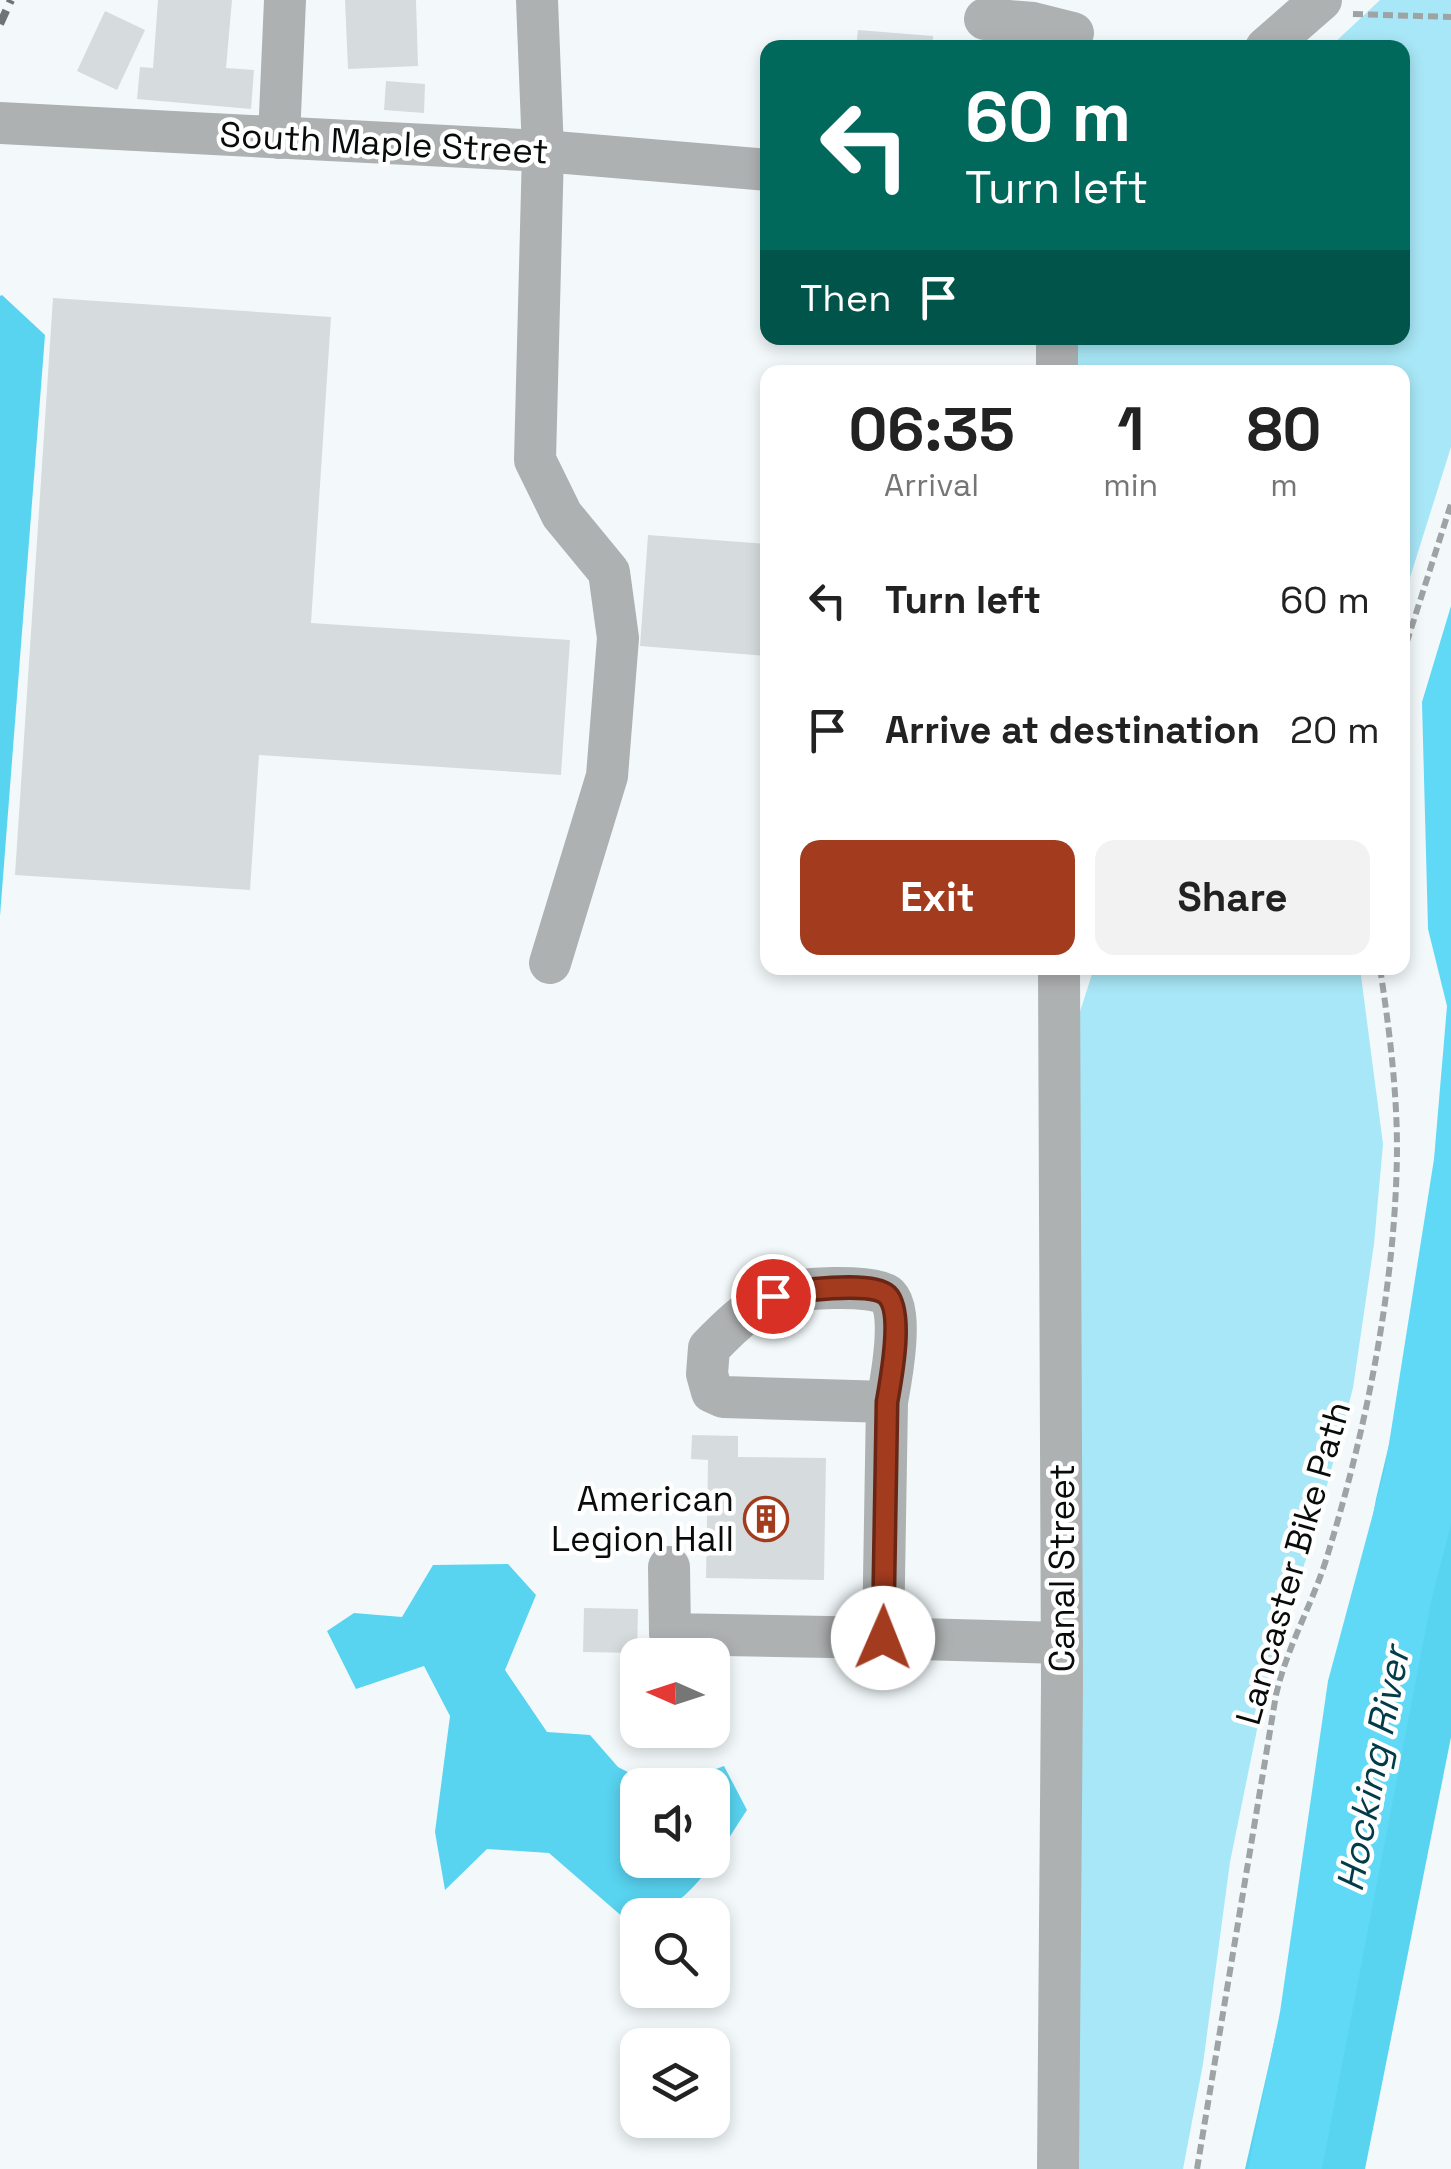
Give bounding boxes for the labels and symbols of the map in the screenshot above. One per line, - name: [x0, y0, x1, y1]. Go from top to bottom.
- street label: South Maple Street: [218, 112, 550, 174]
- pin: [731, 1254, 816, 1339]
- street label: Lancaster Bike Path: [1226, 1396, 1360, 1730]
- street label: Canal Street: [1040, 1464, 1084, 1672]
- place label: American Legion Hall: [551, 1477, 734, 1561]
- building icon: American Legion Hall: [743, 1496, 789, 1542]
- position arrow: [831, 1586, 935, 1690]
- north arrow: [620, 1638, 730, 1748]
- water label: Hocking River: [1326, 1639, 1421, 1895]

